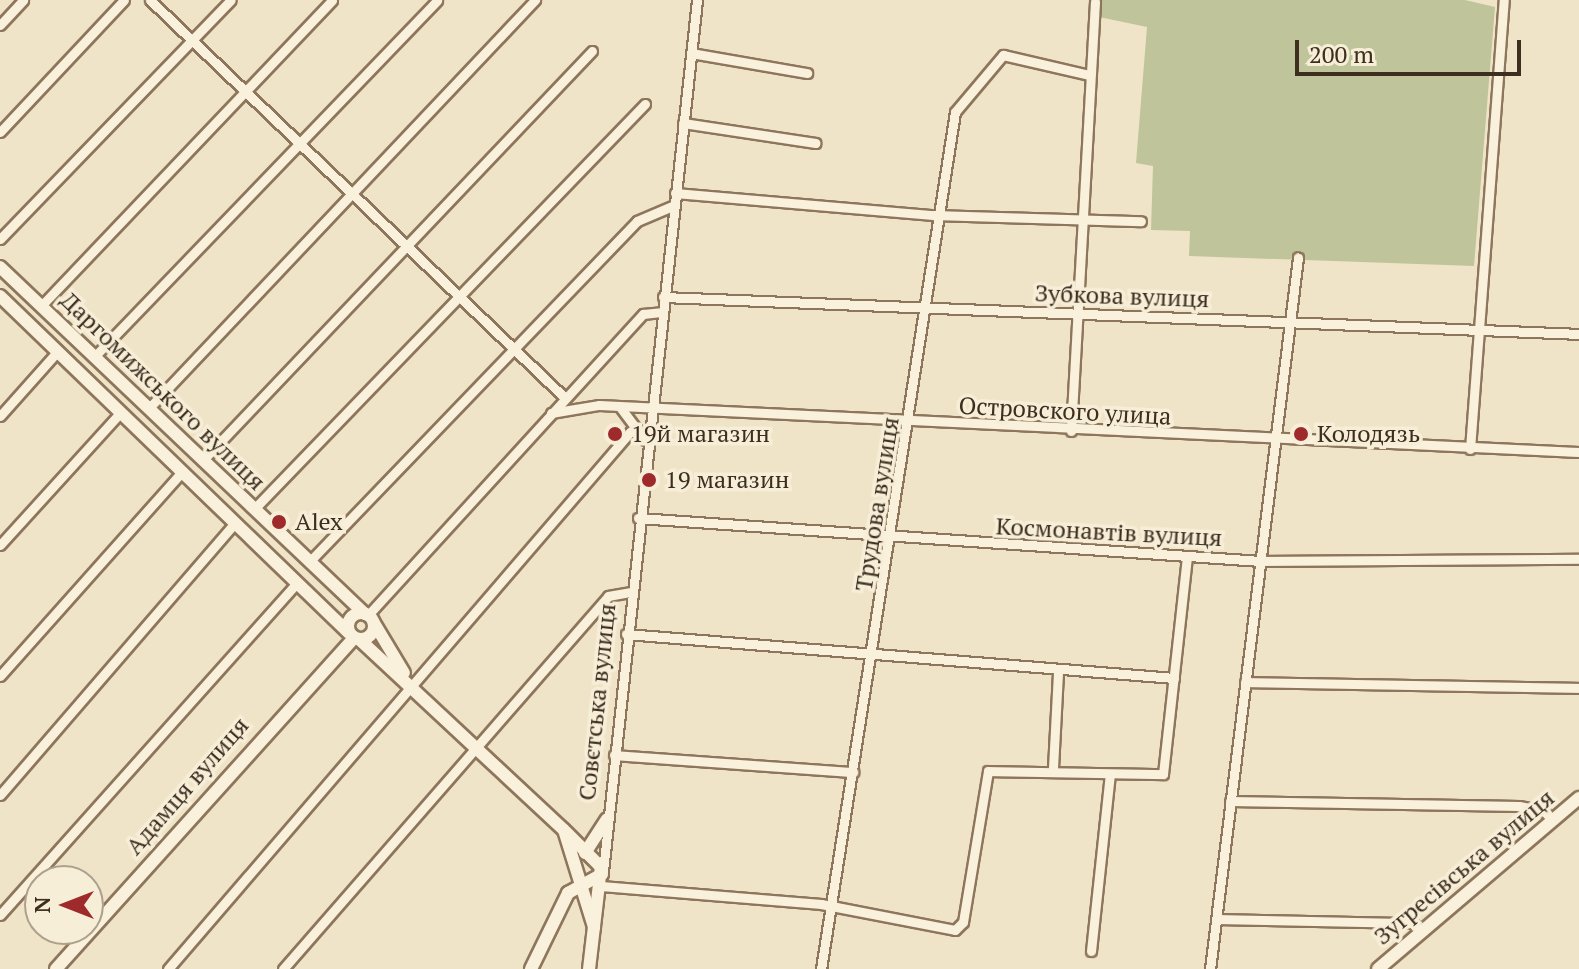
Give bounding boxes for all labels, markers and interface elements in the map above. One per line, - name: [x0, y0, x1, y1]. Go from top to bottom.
- scale bar: [1299, 24, 1525, 74]
- text: 200 m: [1309, 38, 1374, 70]
- street label: Зубкова вулиця: [1034, 279, 1210, 313]
- street label: Даргомижського вулиця: [55, 286, 271, 496]
- street label: Островского улица: [958, 391, 1172, 431]
- street label: Трудова вулиця: [849, 415, 905, 593]
- place label: 19й магазин: [631, 420, 770, 448]
- place label: Колодязь: [1317, 420, 1420, 448]
- marker: 19й магазин: [606, 425, 624, 443]
- marker: Колодязь: [1292, 425, 1310, 443]
- place label: 19 магазин: [665, 466, 789, 494]
- marker: 19 магазин: [640, 471, 658, 489]
- place label: Alex: [295, 508, 343, 536]
- street label: Космонавтів вулиця: [995, 512, 1223, 552]
- marker: Alex: [270, 513, 288, 531]
- street label: Совєтська вулиця: [572, 602, 622, 802]
- street label: Адамця вулиця: [120, 711, 254, 861]
- street label: Зугресівська вулиця: [1368, 783, 1560, 951]
- north arrow: [24, 865, 104, 945]
- text: N: [27, 897, 56, 913]

